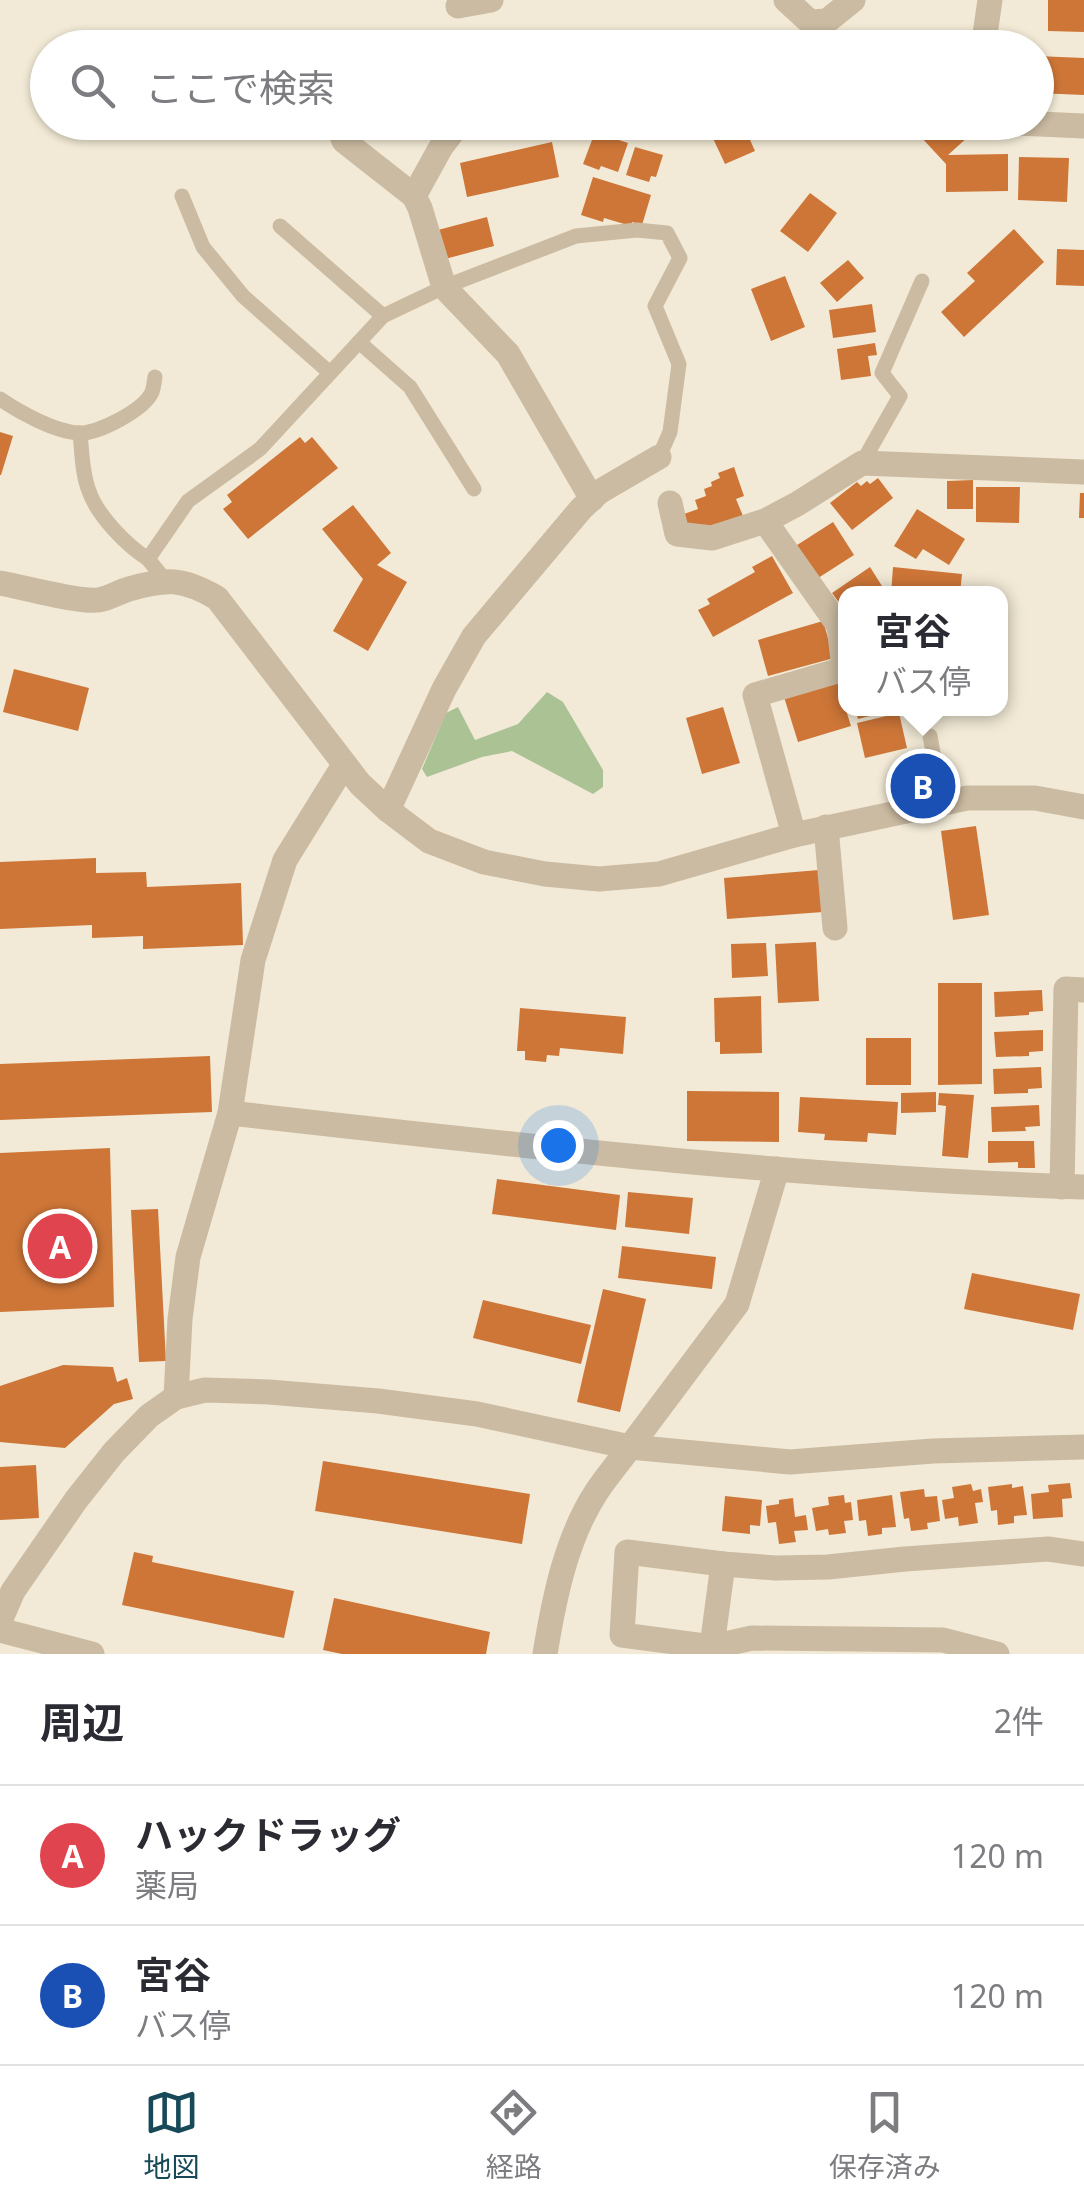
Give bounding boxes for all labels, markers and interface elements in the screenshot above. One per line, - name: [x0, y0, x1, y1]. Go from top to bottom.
- search box: [30, 30, 1054, 140]
- icon: search: [65, 58, 120, 113]
- text: ここで検索: [145, 61, 335, 113]
- popup: [838, 586, 1008, 716]
- text: 宮谷: [875, 604, 951, 656]
- text: バス停: [875, 659, 971, 702]
- pin: B: [890, 748, 956, 824]
- your location: [533, 1120, 584, 1171]
- pin: A: [28, 1208, 92, 1284]
- text: 周辺: [40, 1693, 124, 1750]
- text: 2件: [994, 1699, 1044, 1742]
- text: ハックドラッグ: [135, 1808, 401, 1860]
- text: A: [61, 1834, 84, 1877]
- text: 120 m: [951, 1834, 1044, 1877]
- text: 薬局: [135, 1863, 199, 1906]
- text: 宮谷: [135, 1948, 211, 2000]
- text: B: [62, 1974, 83, 2017]
- text: 120 m: [951, 1974, 1044, 2017]
- text: バス停: [135, 2003, 231, 2046]
- tab: 地図: [143, 2085, 199, 2185]
- tab: 経路: [486, 2085, 542, 2185]
- tab: 保存済み: [829, 2085, 941, 2185]

